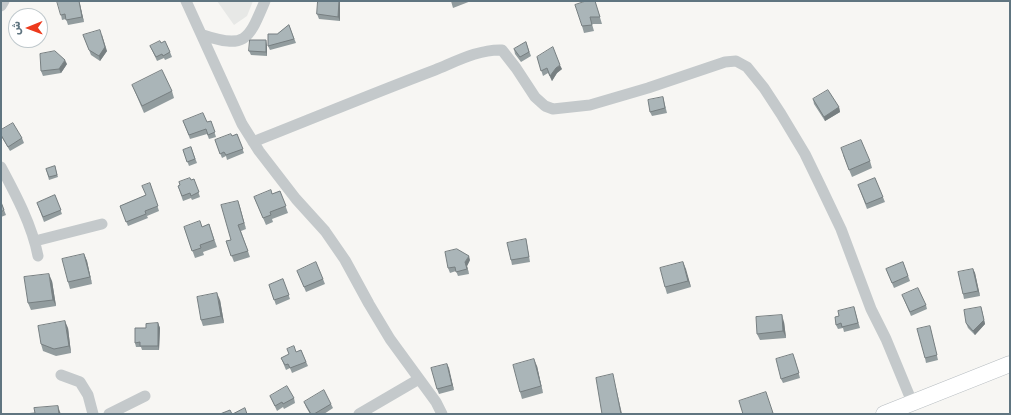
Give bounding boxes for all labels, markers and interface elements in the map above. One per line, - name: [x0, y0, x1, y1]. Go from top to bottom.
- north arrow: [8, 8, 48, 48]
- text: ش: [10, 21, 23, 35]

